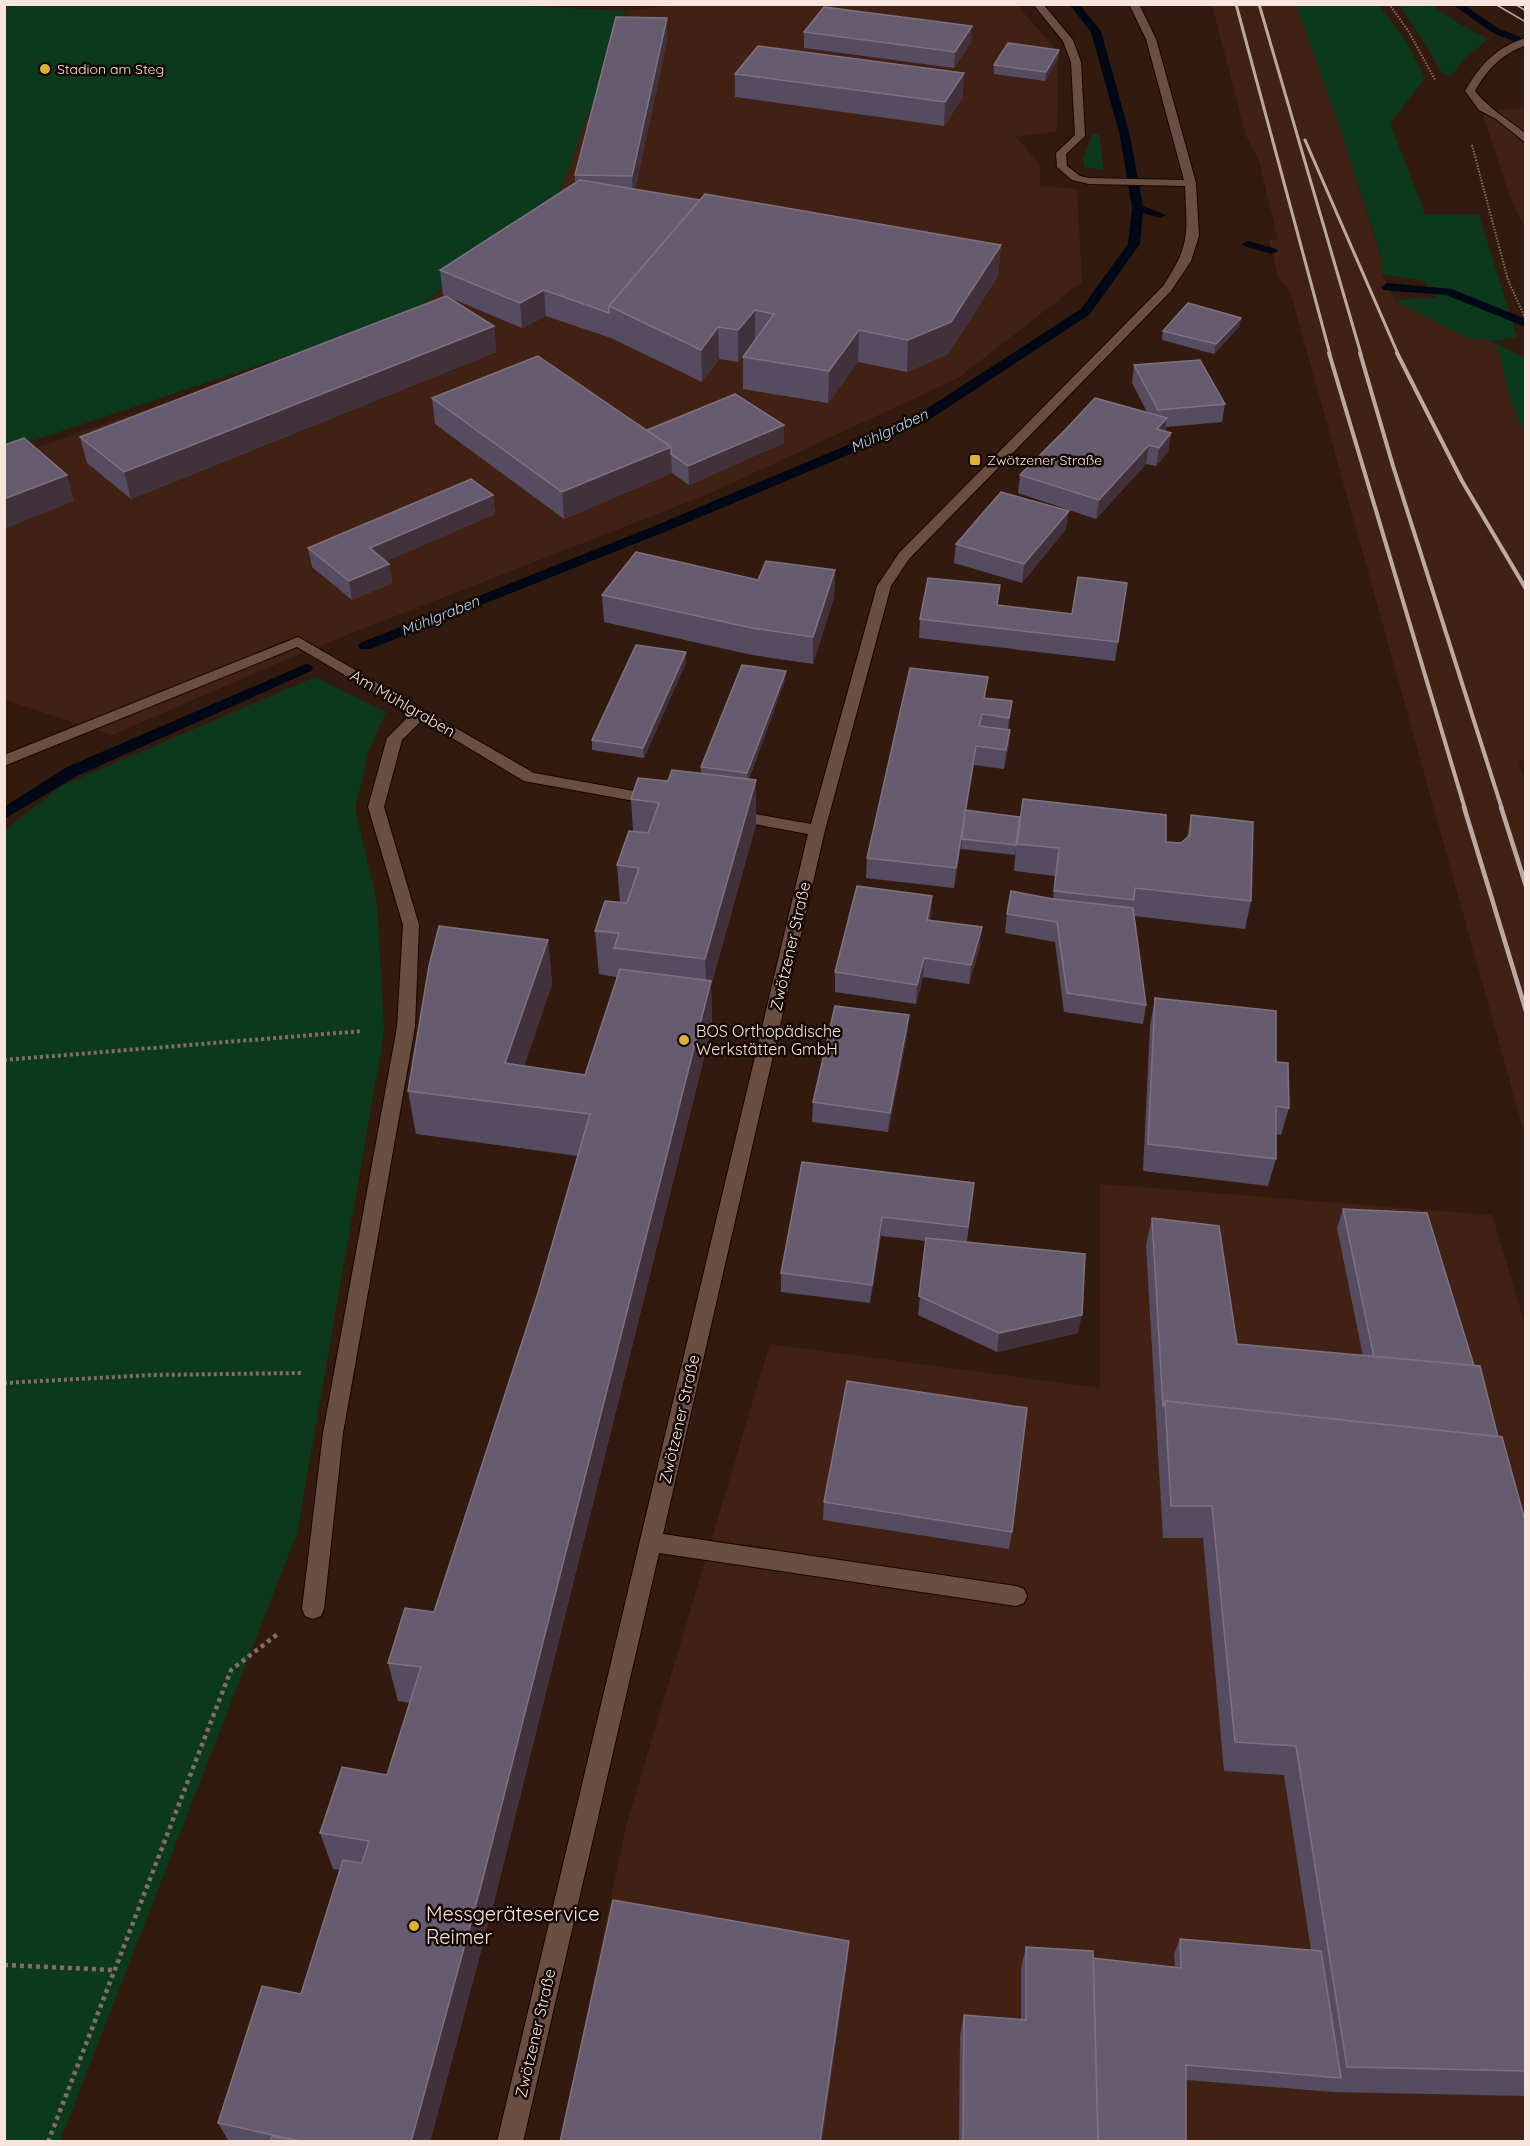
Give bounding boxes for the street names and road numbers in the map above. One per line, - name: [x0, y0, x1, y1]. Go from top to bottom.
- street label: Am Mühlgraben: [347, 665, 459, 741]
- street label: Zwötzener Straße: [765, 880, 815, 1012]
- street label: Zwötzener Straße: [654, 1353, 704, 1485]
- street label: Zwötzener Straße: [510, 1967, 560, 2099]

